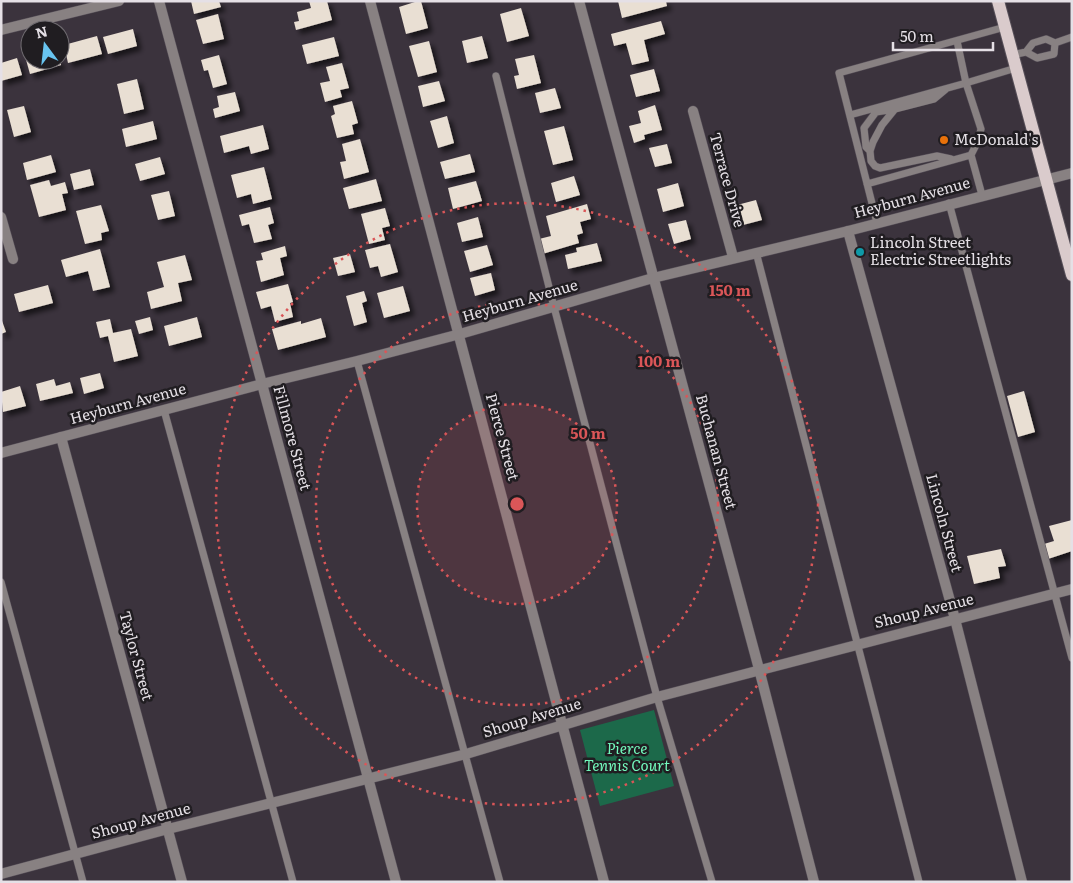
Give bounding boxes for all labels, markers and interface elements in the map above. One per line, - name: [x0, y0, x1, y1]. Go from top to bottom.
- north arrow: [20, 20, 70, 70]
- text: N: [33, 20, 50, 43]
- scale bar: [893, 20, 993, 52]
- text: 50 m: [900, 24, 934, 47]
- place label: McDonald's: [954, 127, 1038, 150]
- street label: Terrace Drive: [705, 130, 752, 230]
- marker: McDonald's: [938, 134, 950, 146]
- street label: Heyburn Avenue: [851, 170, 973, 223]
- place label: Lincoln Street Electric Streetlights: [870, 230, 1011, 270]
- marker: Lincoln Street Electric Streetlights: [854, 246, 866, 258]
- street label: Heyburn Avenue: [459, 272, 580, 327]
- text: 150 m: [709, 278, 751, 301]
- text: 100 m: [638, 349, 680, 372]
- street label: Heyburn Avenue: [67, 376, 189, 429]
- street label: Fillmore Street: [268, 383, 319, 493]
- street label: Pierce Street: [481, 390, 526, 483]
- street label: Buchanan Street: [691, 391, 744, 512]
- text: 50 m: [570, 421, 606, 444]
- street label: Lincoln Street: [921, 471, 970, 574]
- centre of rings: [508, 495, 526, 513]
- street label: Shoup Avenue: [871, 586, 976, 633]
- street label: Taylor Street: [114, 608, 160, 703]
- street label: Shoup Avenue: [479, 691, 584, 742]
- park label: Pierce Tennis Court: [584, 736, 670, 776]
- street label: Shoup Avenue: [88, 795, 193, 844]

